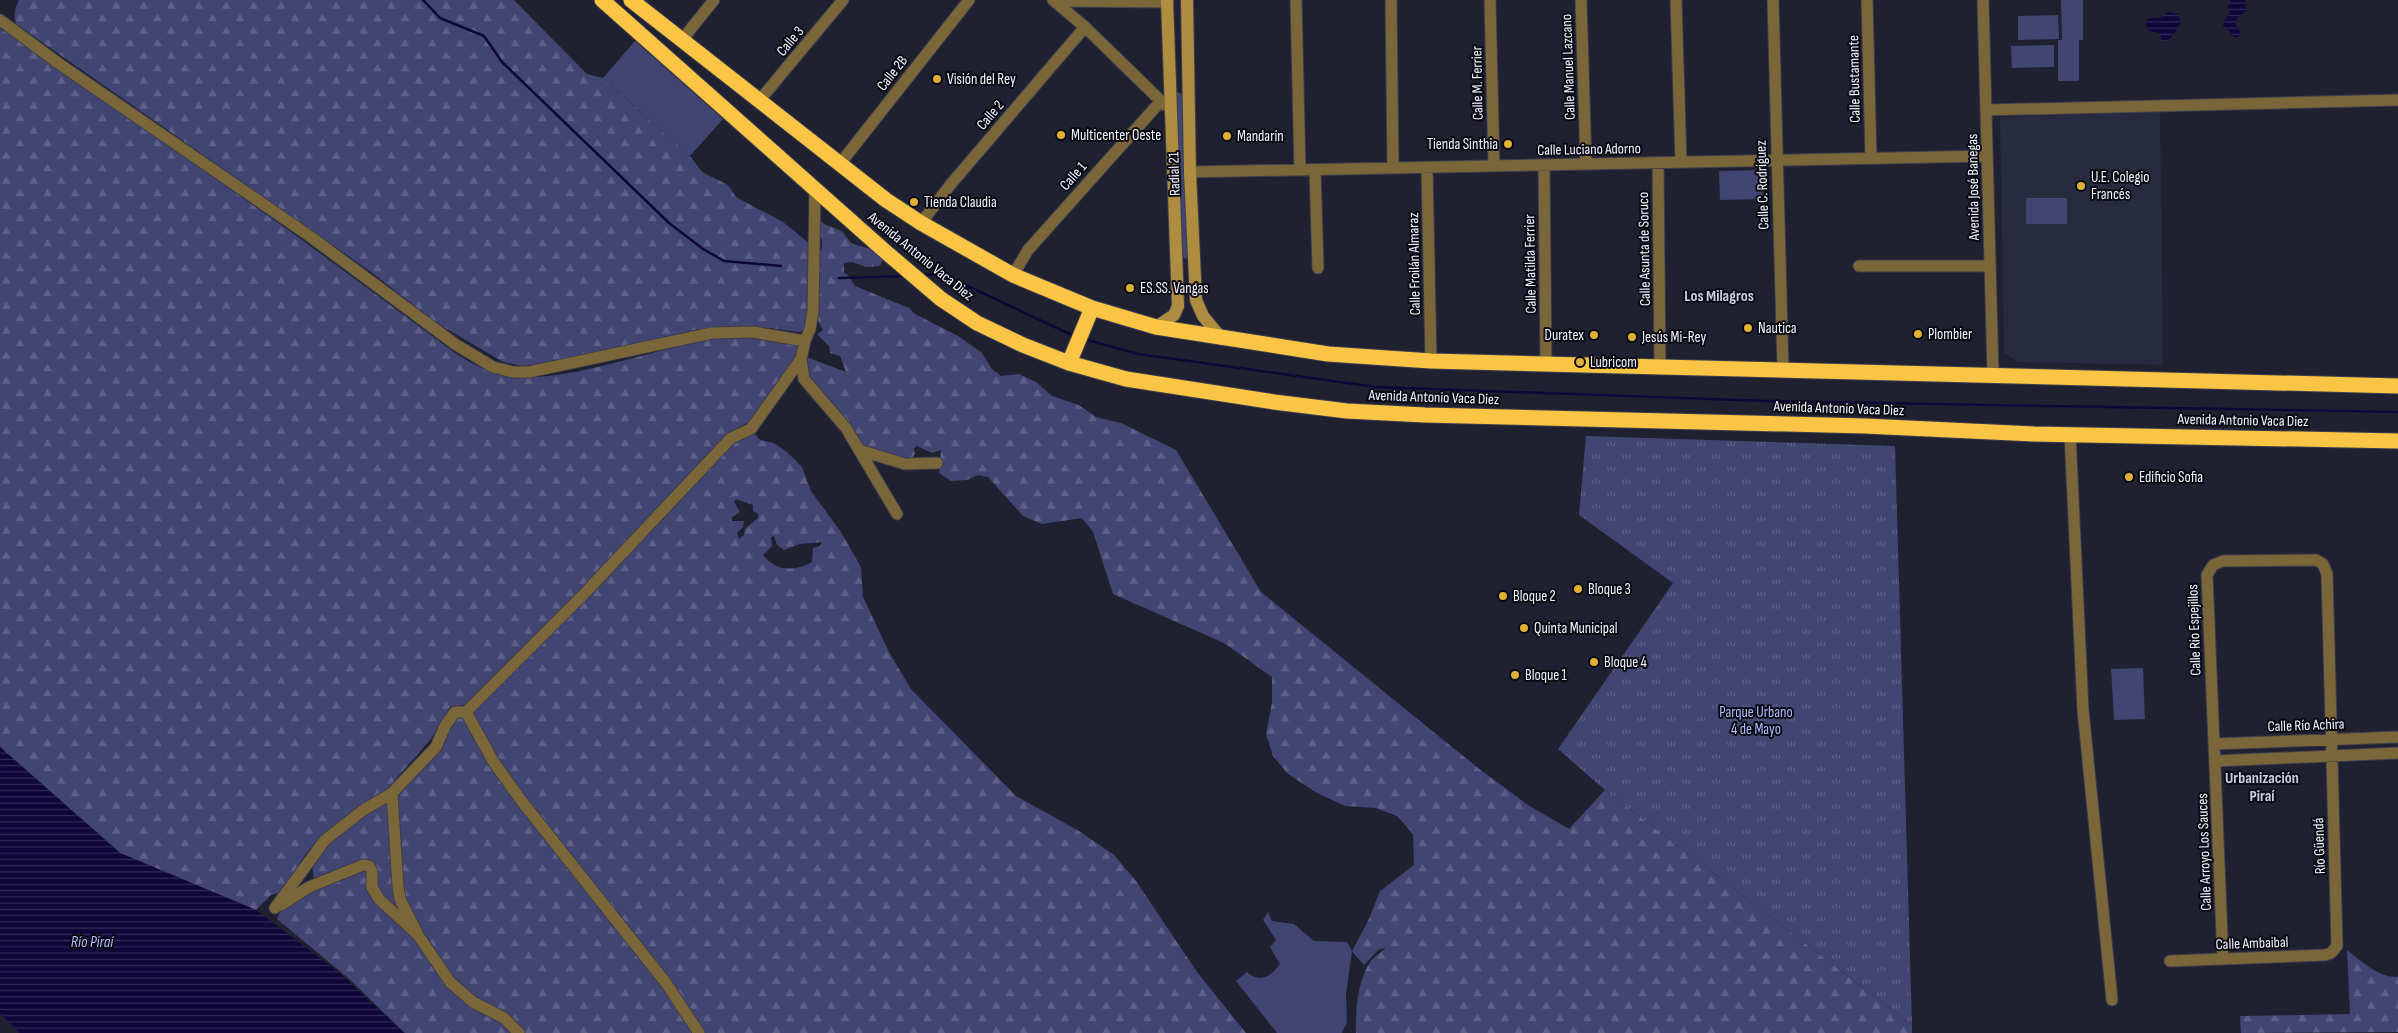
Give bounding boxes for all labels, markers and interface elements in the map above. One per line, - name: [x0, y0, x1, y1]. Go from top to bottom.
- street label: Calle Manuel Lazcano: [1557, 14, 1580, 120]
- street label: Calle 3: [772, 23, 808, 60]
- street label: Calle Bustamante: [1844, 35, 1865, 123]
- street label: Calle M. Ferrier: [1467, 45, 1488, 120]
- street label: Calle 2B: [873, 52, 912, 95]
- place label: Visión del Rey: [947, 70, 1016, 89]
- marker: Visión del Rey: [931, 73, 943, 85]
- street label: Calle 2: [973, 97, 1008, 134]
- place label: Multicenter Oeste: [1071, 126, 1161, 145]
- place label: Mandarín: [1237, 127, 1284, 146]
- marker: Multicenter Oeste: [1055, 129, 1067, 141]
- marker: Mandarín: [1221, 130, 1233, 142]
- street label: Avenida José Banegas: [1963, 134, 1984, 241]
- place label: Tienda Sinthia: [1427, 135, 1498, 154]
- marker: Tienda Sinthia: [1502, 138, 1514, 150]
- street label: Calle Luciano Adorno: [1537, 139, 1641, 160]
- street label: Calle C. Rodríguez: [1751, 139, 1774, 230]
- street label: Radial 21: [1164, 151, 1185, 196]
- street label: Calle 1: [1056, 157, 1092, 195]
- place label: U.E. Colegio Francés: [2091, 168, 2149, 204]
- marker: U.E. Colegio Francés: [2075, 180, 2087, 192]
- street label: Calle Asunta de Soruco: [1634, 192, 1655, 306]
- place label: Tienda Claudia: [924, 193, 997, 212]
- marker: Tienda Claudia: [908, 196, 920, 208]
- street label: Avenida Antonio Vaca Diez: [863, 207, 978, 305]
- street label: Calle Froilán Almaraz: [1404, 212, 1425, 316]
- street label: Calle Matilda Ferrier: [1520, 214, 1541, 314]
- place label: ES.SS. Vangas: [1140, 279, 1209, 298]
- marker: ES.SS. Vangas: [1124, 282, 1136, 294]
- district label: Los Milagros: [1684, 287, 1754, 306]
- place label: Nautica: [1758, 319, 1797, 338]
- marker: Nautica: [1742, 322, 1754, 334]
- place label: Plombier: [1928, 325, 1973, 344]
- place label: Duratex: [1545, 326, 1584, 345]
- place label: Jesús Mi-Rey: [1641, 328, 1706, 347]
- marker: Plombier: [1912, 328, 1924, 340]
- marker: Duratex: [1588, 329, 1600, 341]
- marker: Jesús Mi-Rey: [1626, 331, 1638, 343]
- place label: Lubricom: [1590, 353, 1637, 372]
- marker: Lubricom: [1574, 356, 1586, 368]
- street label: Avenida Antonio Vaca Diez: [1367, 386, 1500, 409]
- street label: Avenida Antonio Vaca Diez: [1772, 397, 1905, 420]
- street label: Avenida Antonio Vaca Diez: [2176, 410, 2309, 431]
- place label: Edificio Sofia: [2139, 468, 2203, 487]
- marker: Edificio Sofia: [2123, 471, 2135, 483]
- place label: Bloque 3: [1588, 580, 1631, 599]
- marker: Bloque 3: [1572, 583, 1584, 595]
- street label: Calle Río Espejillos: [2183, 584, 2206, 676]
- place label: Bloque 2: [1513, 587, 1556, 606]
- marker: Bloque 2: [1497, 590, 1509, 602]
- place label: Quinta Municipal: [1534, 619, 1618, 638]
- marker: Quinta Municipal: [1518, 622, 1530, 634]
- place label: Bloque 4: [1604, 653, 1647, 672]
- marker: Bloque 4: [1588, 656, 1600, 668]
- place label: Bloque 1: [1525, 666, 1568, 685]
- marker: Bloque 1: [1509, 669, 1521, 681]
- park label: Parque Urbano 4 de Mayo: [1719, 703, 1793, 739]
- street label: Calle Río Achira: [2267, 715, 2345, 736]
- district label: Urbanización Piraí: [2225, 769, 2299, 806]
- street label: Calle Arroyo Los Sauces: [2193, 793, 2216, 911]
- street label: Río Güendá: [2309, 817, 2330, 875]
- water label: Río Piraí: [71, 933, 115, 952]
- street label: Calle Ambaibal: [2215, 933, 2289, 954]

